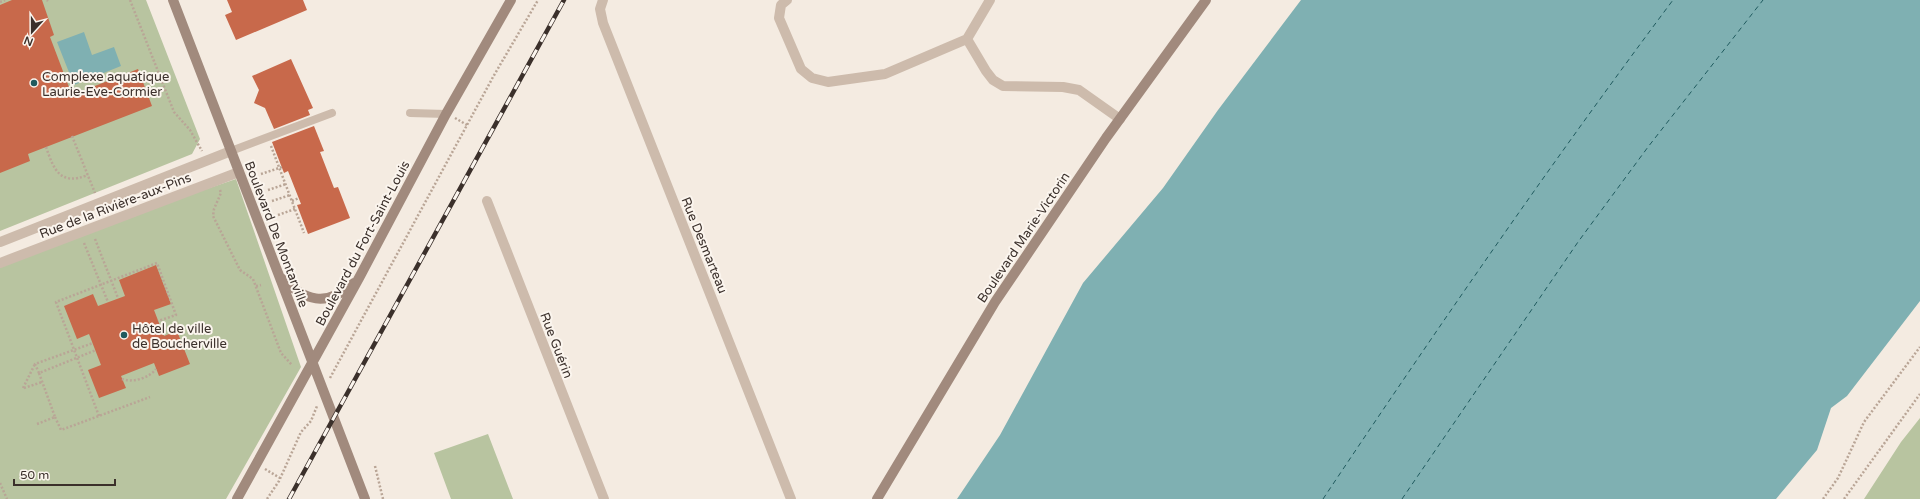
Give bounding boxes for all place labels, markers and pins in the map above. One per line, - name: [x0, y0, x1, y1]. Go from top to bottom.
- place label: Complexe aquatique Laurie-Eve-Cormier: [42, 69, 169, 100]
- marker: Complexe aquatique Laurie-Eve-Cormier: [29, 78, 39, 88]
- place label: Hôtel de ville de Boucherville: [132, 321, 227, 352]
- marker: Hôtel de ville de Boucherville: [119, 330, 129, 340]

